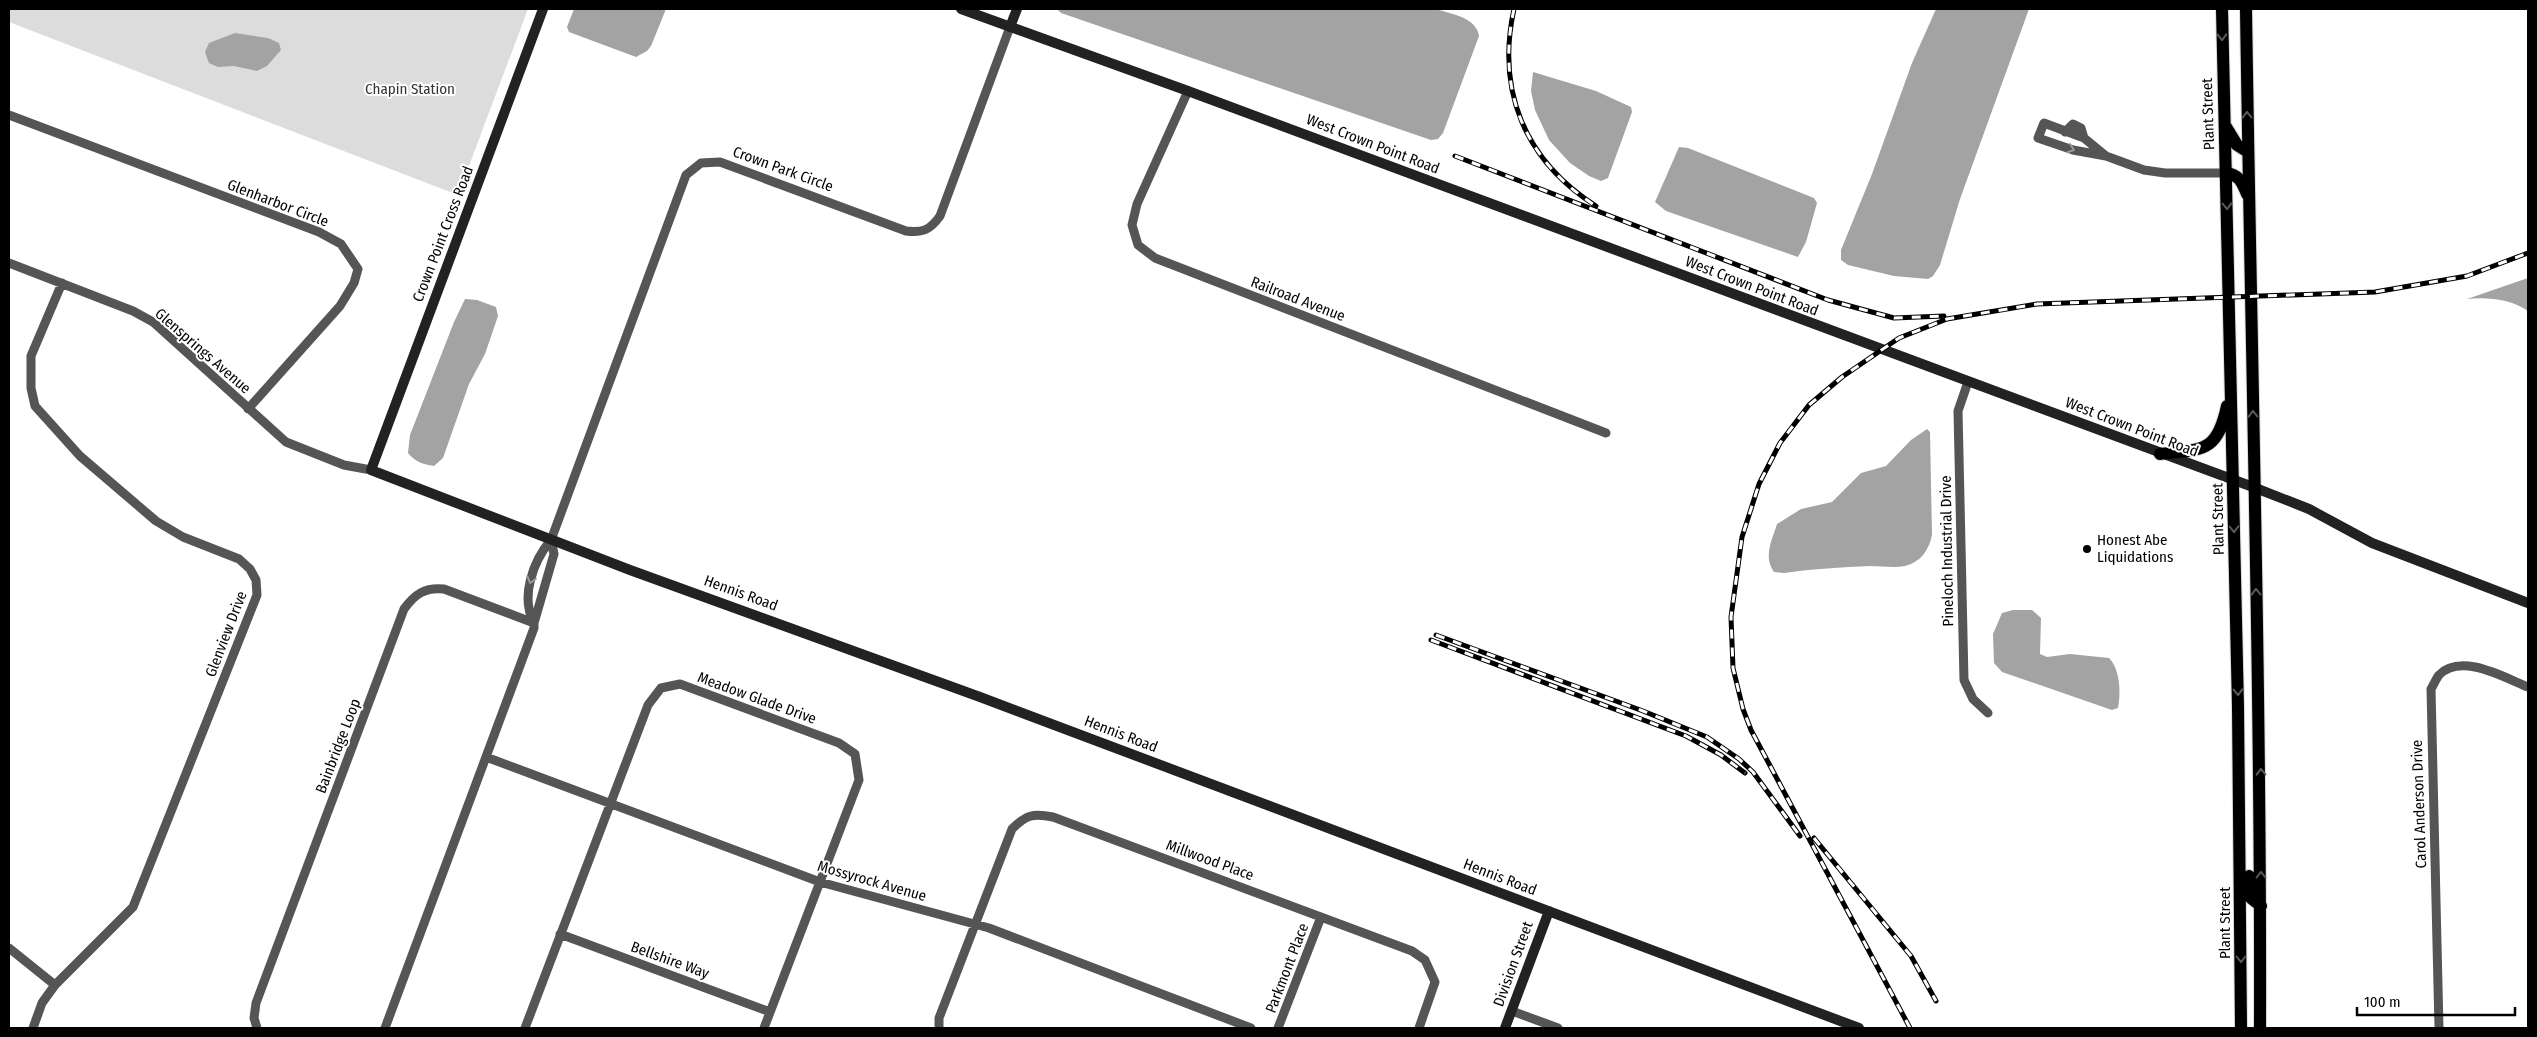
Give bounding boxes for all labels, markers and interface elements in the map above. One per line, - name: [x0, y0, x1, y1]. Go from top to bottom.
- one-way arrow: [2217, 33, 2228, 41]
- street label: Plant Street: [2198, 78, 2218, 150]
- park label: Chapin Station: [365, 80, 455, 98]
- street label: West Crown Point Road: [1304, 110, 1442, 178]
- one-way arrow: [2242, 111, 2253, 119]
- street label: Crown Park Circle: [730, 143, 836, 195]
- one-way arrow: [2067, 143, 2075, 153]
- street label: Crown Point Cross Road: [409, 163, 477, 305]
- street label: Glenharbor Circle: [225, 175, 331, 231]
- one-way arrow: [2222, 202, 2232, 210]
- street label: West Crown Point Road: [1683, 252, 1821, 320]
- street label: Railroad Avenue: [1248, 273, 1348, 325]
- street label: Glensprings Avenue: [151, 304, 255, 398]
- street label: West Crown Point Road: [2063, 393, 2201, 461]
- one-way arrow: [2248, 410, 2258, 418]
- street label: Pineloch Industrial Drive: [1937, 475, 1957, 627]
- street label: Plant Street: [2208, 483, 2228, 555]
- one-way arrow: [2229, 526, 2239, 533]
- place label: Honest Abe Liquidations: [2097, 531, 2173, 566]
- marker: Honest Abe Liquidations: [2081, 543, 2093, 555]
- street label: Hennis Road: [702, 571, 780, 615]
- one-way arrow: [527, 575, 537, 583]
- street label: Glenview Drive: [201, 588, 251, 680]
- one-way arrow: [2251, 588, 2261, 596]
- street label: Meadow Glade Drive: [695, 668, 819, 728]
- one-way arrow: [2233, 688, 2243, 696]
- street label: Bainbridge Loop: [312, 696, 364, 796]
- street label: Hennis Road: [1082, 712, 1160, 756]
- street label: Carol Anderson Drive: [2408, 739, 2430, 869]
- one-way arrow: [2255, 767, 2266, 775]
- street label: Millwood Place: [1164, 836, 1256, 884]
- street label: Hennis Road: [1461, 855, 1539, 899]
- street label: Mossyrock Avenue: [815, 857, 929, 905]
- one-way arrow: [2256, 870, 2266, 878]
- street label: Plant Street: [2216, 887, 2234, 959]
- street label: Division Street: [1489, 919, 1537, 1009]
- street label: Parkmont Place: [1262, 920, 1312, 1016]
- street label: Bellshire Way: [628, 938, 712, 983]
- one-way arrow: [2236, 956, 2246, 963]
- scale bar: [2357, 984, 2514, 1016]
- text: 100 m: [2364, 993, 2401, 1011]

